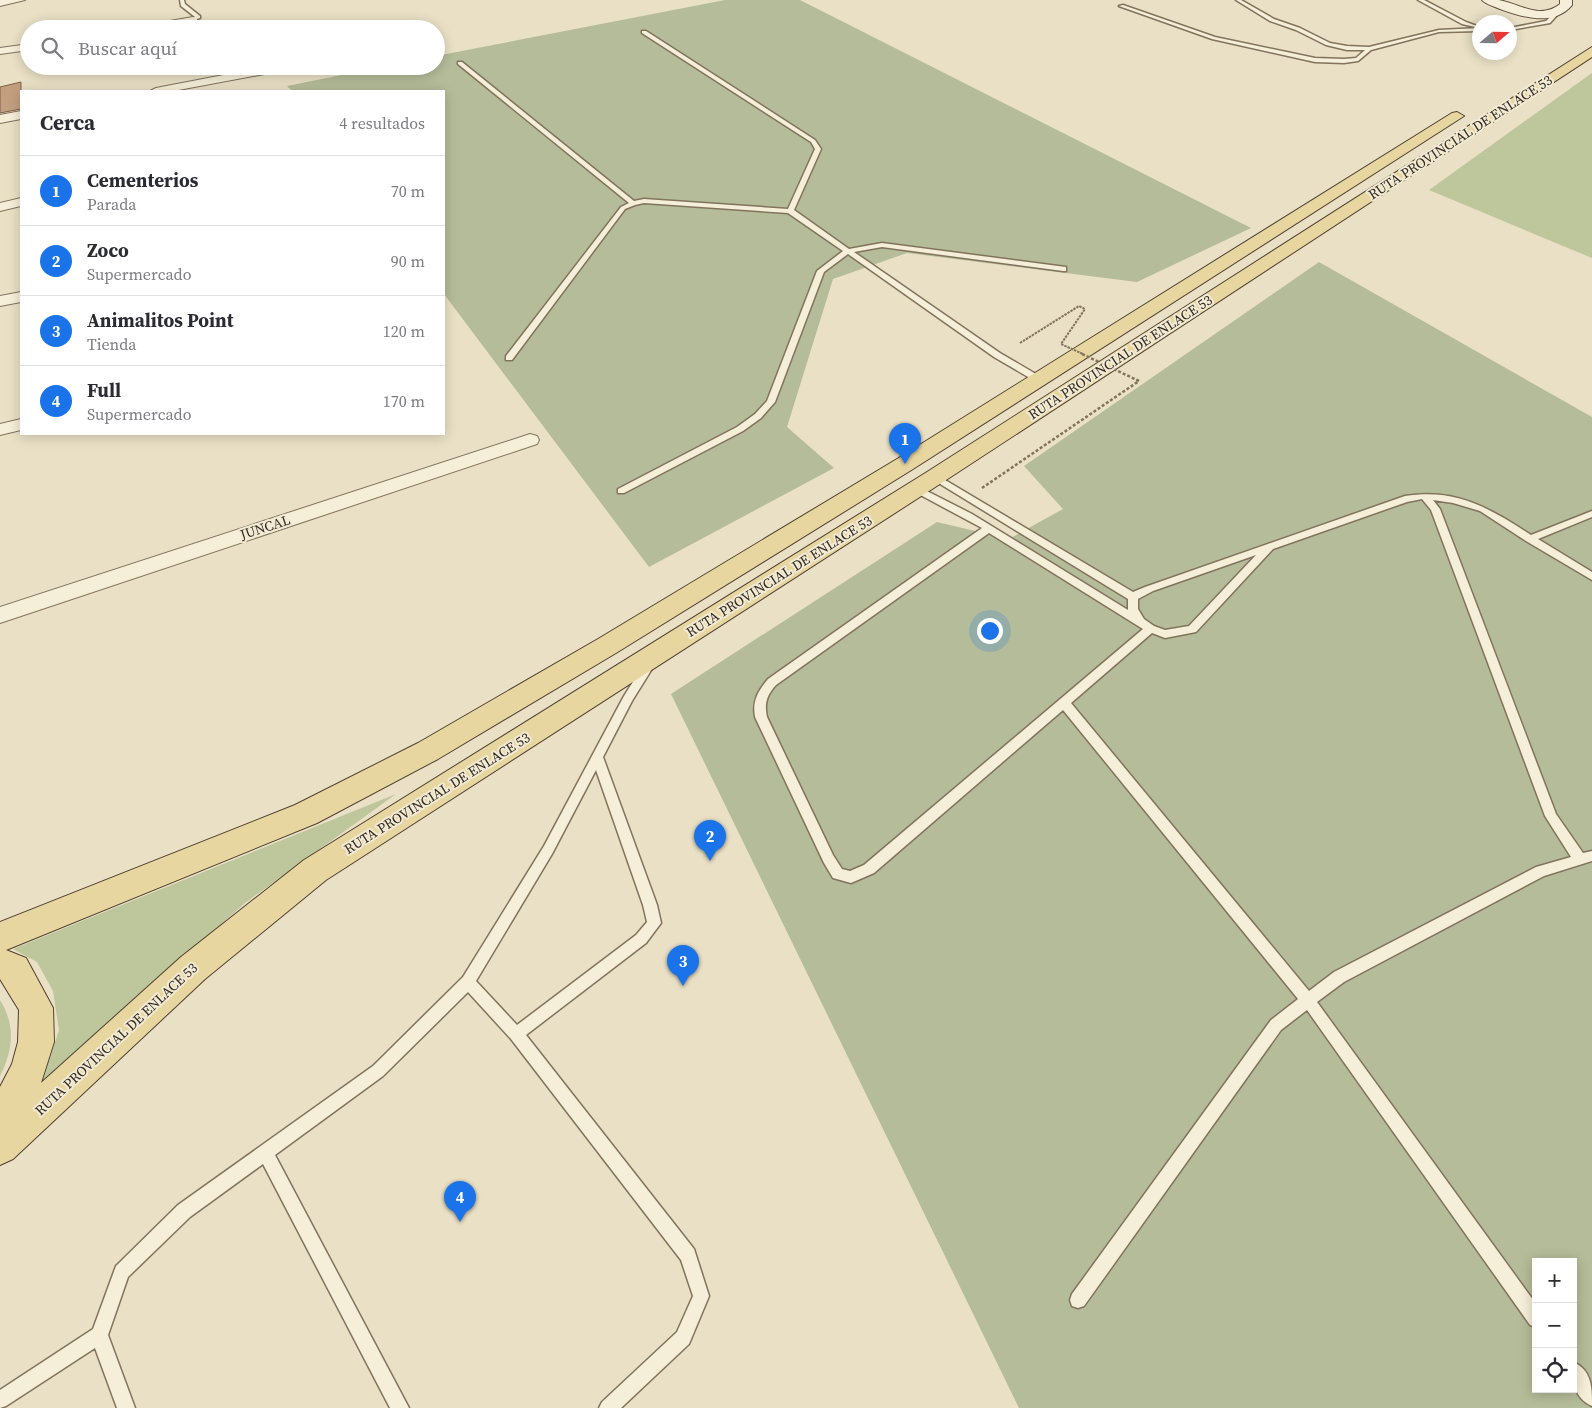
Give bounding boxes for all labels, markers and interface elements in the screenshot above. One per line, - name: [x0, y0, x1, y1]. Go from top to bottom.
- north arrow: [1472, 15, 1517, 60]
- search box: [20, 20, 445, 75]
- icon: search: [38, 34, 66, 62]
- text: Buscar aquí: [78, 35, 177, 61]
- street label: RUTA PROVINCIAL DE ENLACE 53: [1364, 70, 1556, 204]
- text: Cerca: [40, 108, 95, 137]
- text: 4 resultados: [339, 112, 425, 134]
- text: Cementerios: [87, 167, 198, 193]
- text: 1: [52, 180, 60, 202]
- text: 70 m: [391, 180, 425, 202]
- text: Parada: [87, 193, 136, 215]
- text: Zoco: [87, 237, 129, 263]
- text: 2: [52, 250, 60, 272]
- text: 90 m: [391, 250, 425, 272]
- text: Supermercado: [87, 263, 191, 285]
- street label: RUTA PROVINCIAL DE ENLACE 53: [1024, 290, 1216, 424]
- text: Animalitos Point: [87, 307, 233, 333]
- text: 3: [52, 320, 60, 342]
- text: 120 m: [383, 320, 425, 342]
- text: Tienda: [87, 333, 136, 355]
- text: Full: [87, 377, 121, 403]
- text: 4: [52, 390, 60, 412]
- text: 170 m: [383, 390, 425, 412]
- text: Supermercado: [87, 403, 191, 425]
- pin: 1: [889, 423, 921, 464]
- street label: JUNCAL: [236, 510, 293, 545]
- street label: RUTA PROVINCIAL DE ENLACE 53: [682, 510, 876, 642]
- your location: [977, 618, 1003, 644]
- street label: RUTA PROVINCIAL DE ENLACE 53: [340, 727, 534, 859]
- pin: 2: [694, 820, 726, 861]
- pin: 3: [667, 945, 699, 986]
- street label: RUTA PROVINCIAL DE ENLACE 53: [30, 958, 202, 1120]
- pin: 4: [444, 1181, 476, 1222]
- map controls: [1532, 1258, 1577, 1393]
- button: +: [1532, 1258, 1577, 1303]
- button: −: [1532, 1303, 1577, 1348]
- button: locate: [1532, 1348, 1577, 1393]

